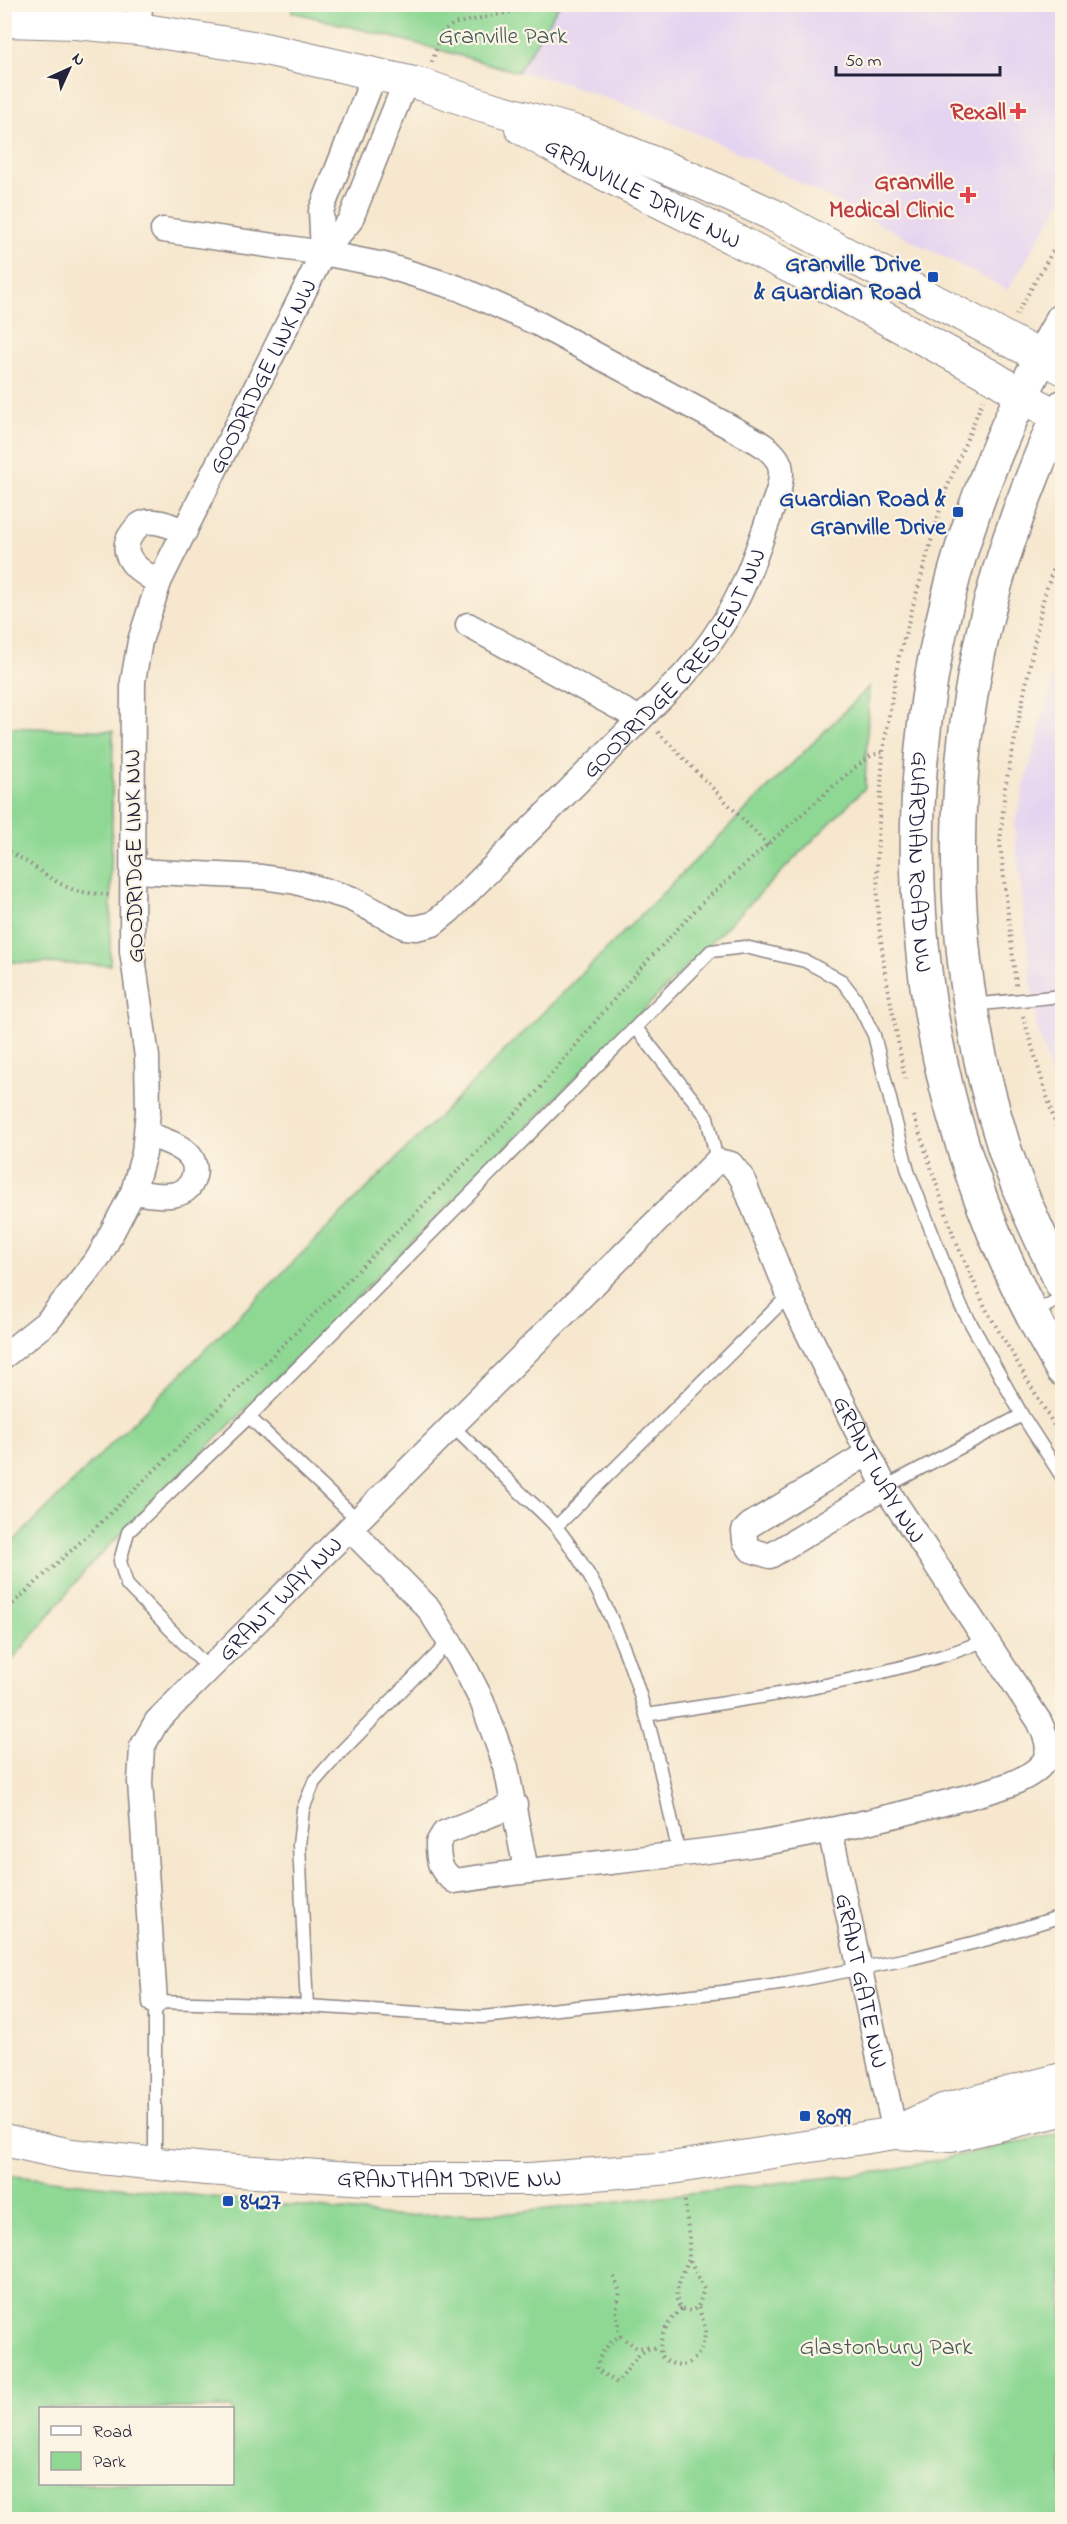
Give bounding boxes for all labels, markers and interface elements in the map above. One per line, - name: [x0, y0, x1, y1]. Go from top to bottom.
- park label: Granville Park: [438, 20, 568, 55]
- north arrow: [39, 39, 99, 99]
- scale bar: [836, 39, 1000, 77]
- text: N: [66, 47, 91, 72]
- text: 50 m: [845, 49, 882, 75]
- place label: Rexall: [950, 96, 1006, 131]
- marker: Rexall: [1011, 104, 1025, 118]
- street label: GRANVILLE DRIVE NW: [537, 130, 746, 260]
- place label: Granville Medical Clinic: [829, 166, 955, 229]
- marker: Granville Medical Clinic: [959, 186, 977, 204]
- place label: Granville Drive & Guardian Road: [753, 248, 922, 311]
- marker: Granville Drive & Guardian Road: [926, 270, 940, 284]
- street label: GOODRIDGE LINK NW: [201, 273, 327, 481]
- place label: Guardian Road & Granville Drive: [779, 483, 947, 546]
- marker: Guardian Road & Granville Drive: [951, 505, 965, 519]
- street label: GOODRIDGE CRESCENT NW: [575, 544, 776, 788]
- street label: GOODRIDGE LINK NW: [116, 749, 155, 963]
- street label: GUARDIAN ROAD NW: [897, 750, 940, 975]
- street label: GRANT WAY NW: [822, 1390, 933, 1551]
- street label: GRANT WAY NW: [211, 1530, 352, 1671]
- street label: GRANT GATE NW: [824, 1890, 896, 2072]
- place label: 8099: [816, 2101, 852, 2136]
- marker: 8099: [798, 2109, 812, 2123]
- street label: GRANTHAM DRIVE NW: [336, 2162, 563, 2199]
- place label: 8427: [239, 2186, 282, 2221]
- marker: 8427: [221, 2194, 235, 2208]
- park label: Glastonbury Park: [799, 2331, 973, 2367]
- legend: [39, 2407, 234, 2485]
- text: Road: [93, 2420, 132, 2446]
- text: Park: [93, 2450, 126, 2476]

